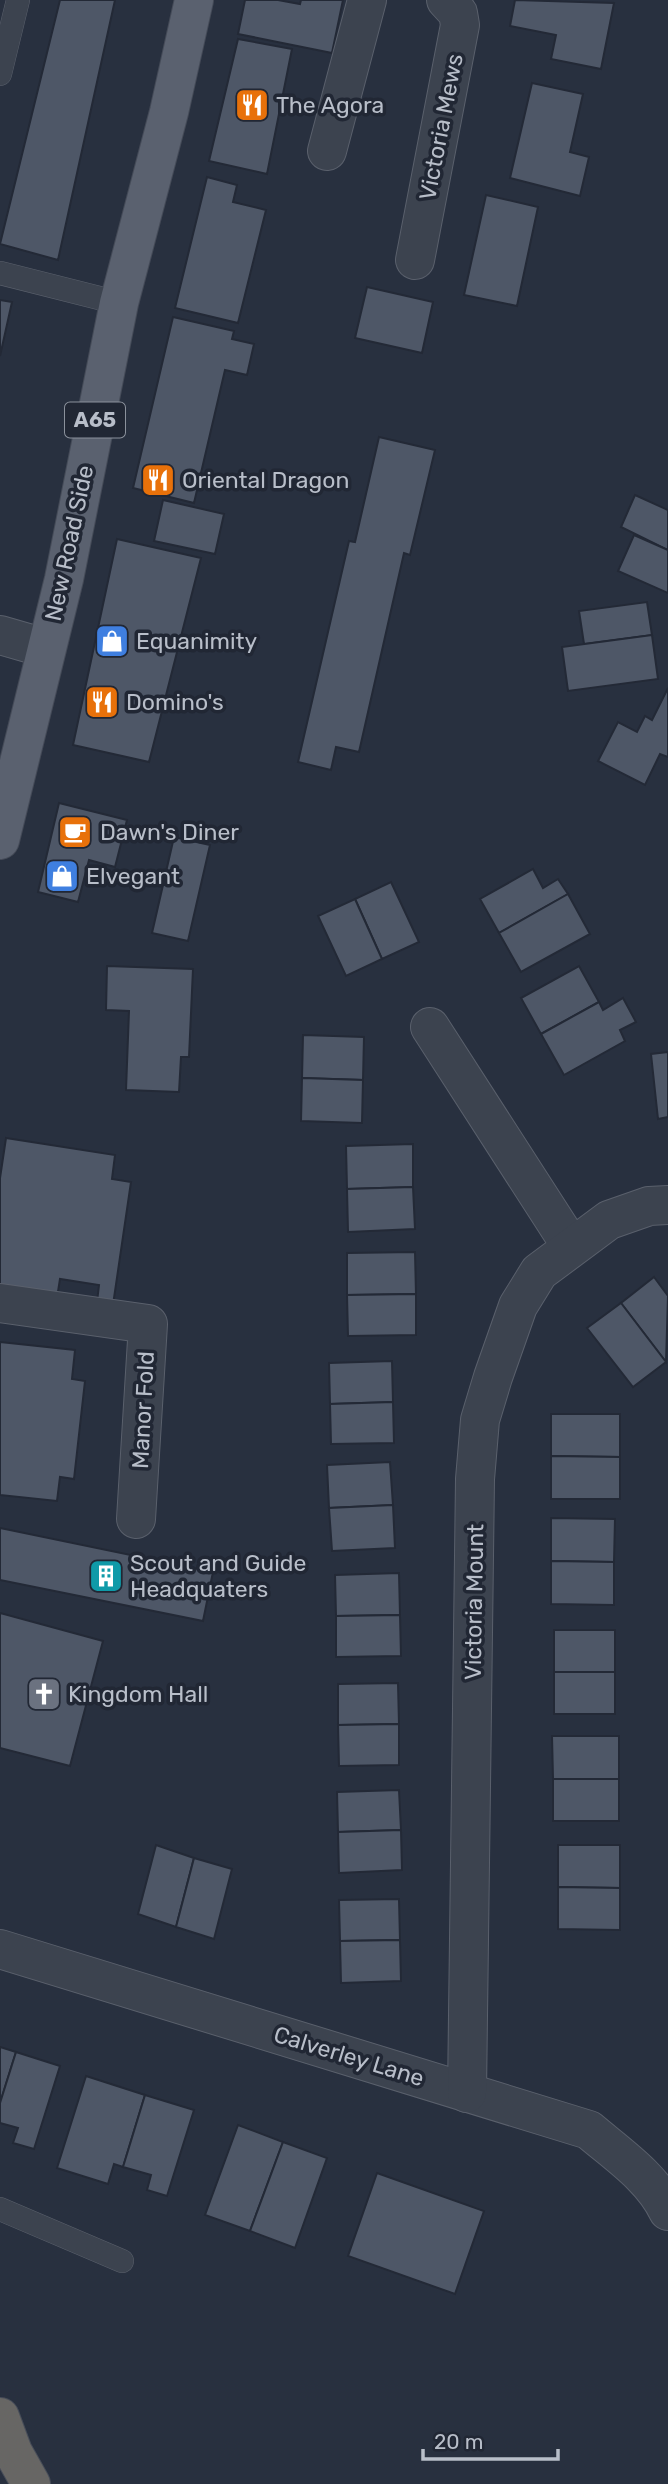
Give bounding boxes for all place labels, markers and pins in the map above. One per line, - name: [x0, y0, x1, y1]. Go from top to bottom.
- restaurant icon: The Agora: [233, 86, 271, 124]
- place label: The Agora: [276, 91, 384, 119]
- restaurant icon: Oriental Dragon: [139, 461, 177, 499]
- place label: Oriental Dragon: [182, 466, 349, 494]
- shop icon: Equanimity: [93, 622, 131, 660]
- place label: Equanimity: [136, 627, 258, 655]
- restaurant icon: Domino's: [83, 683, 121, 721]
- place label: Domino's: [126, 688, 224, 716]
- cafe icon: Dawn's Diner: [56, 813, 94, 851]
- place label: Dawn's Diner: [100, 818, 239, 846]
- shop icon: Elvegant: [43, 857, 81, 895]
- place label: Elvegant: [86, 862, 180, 890]
- place label: Scout and Guide Headquaters: [130, 1549, 306, 1603]
- building icon: Scout and Guide Headquaters: [87, 1557, 125, 1595]
- church icon: Kingdom Hall: [25, 1675, 63, 1713]
- place label: Kingdom Hall: [68, 1680, 208, 1708]

